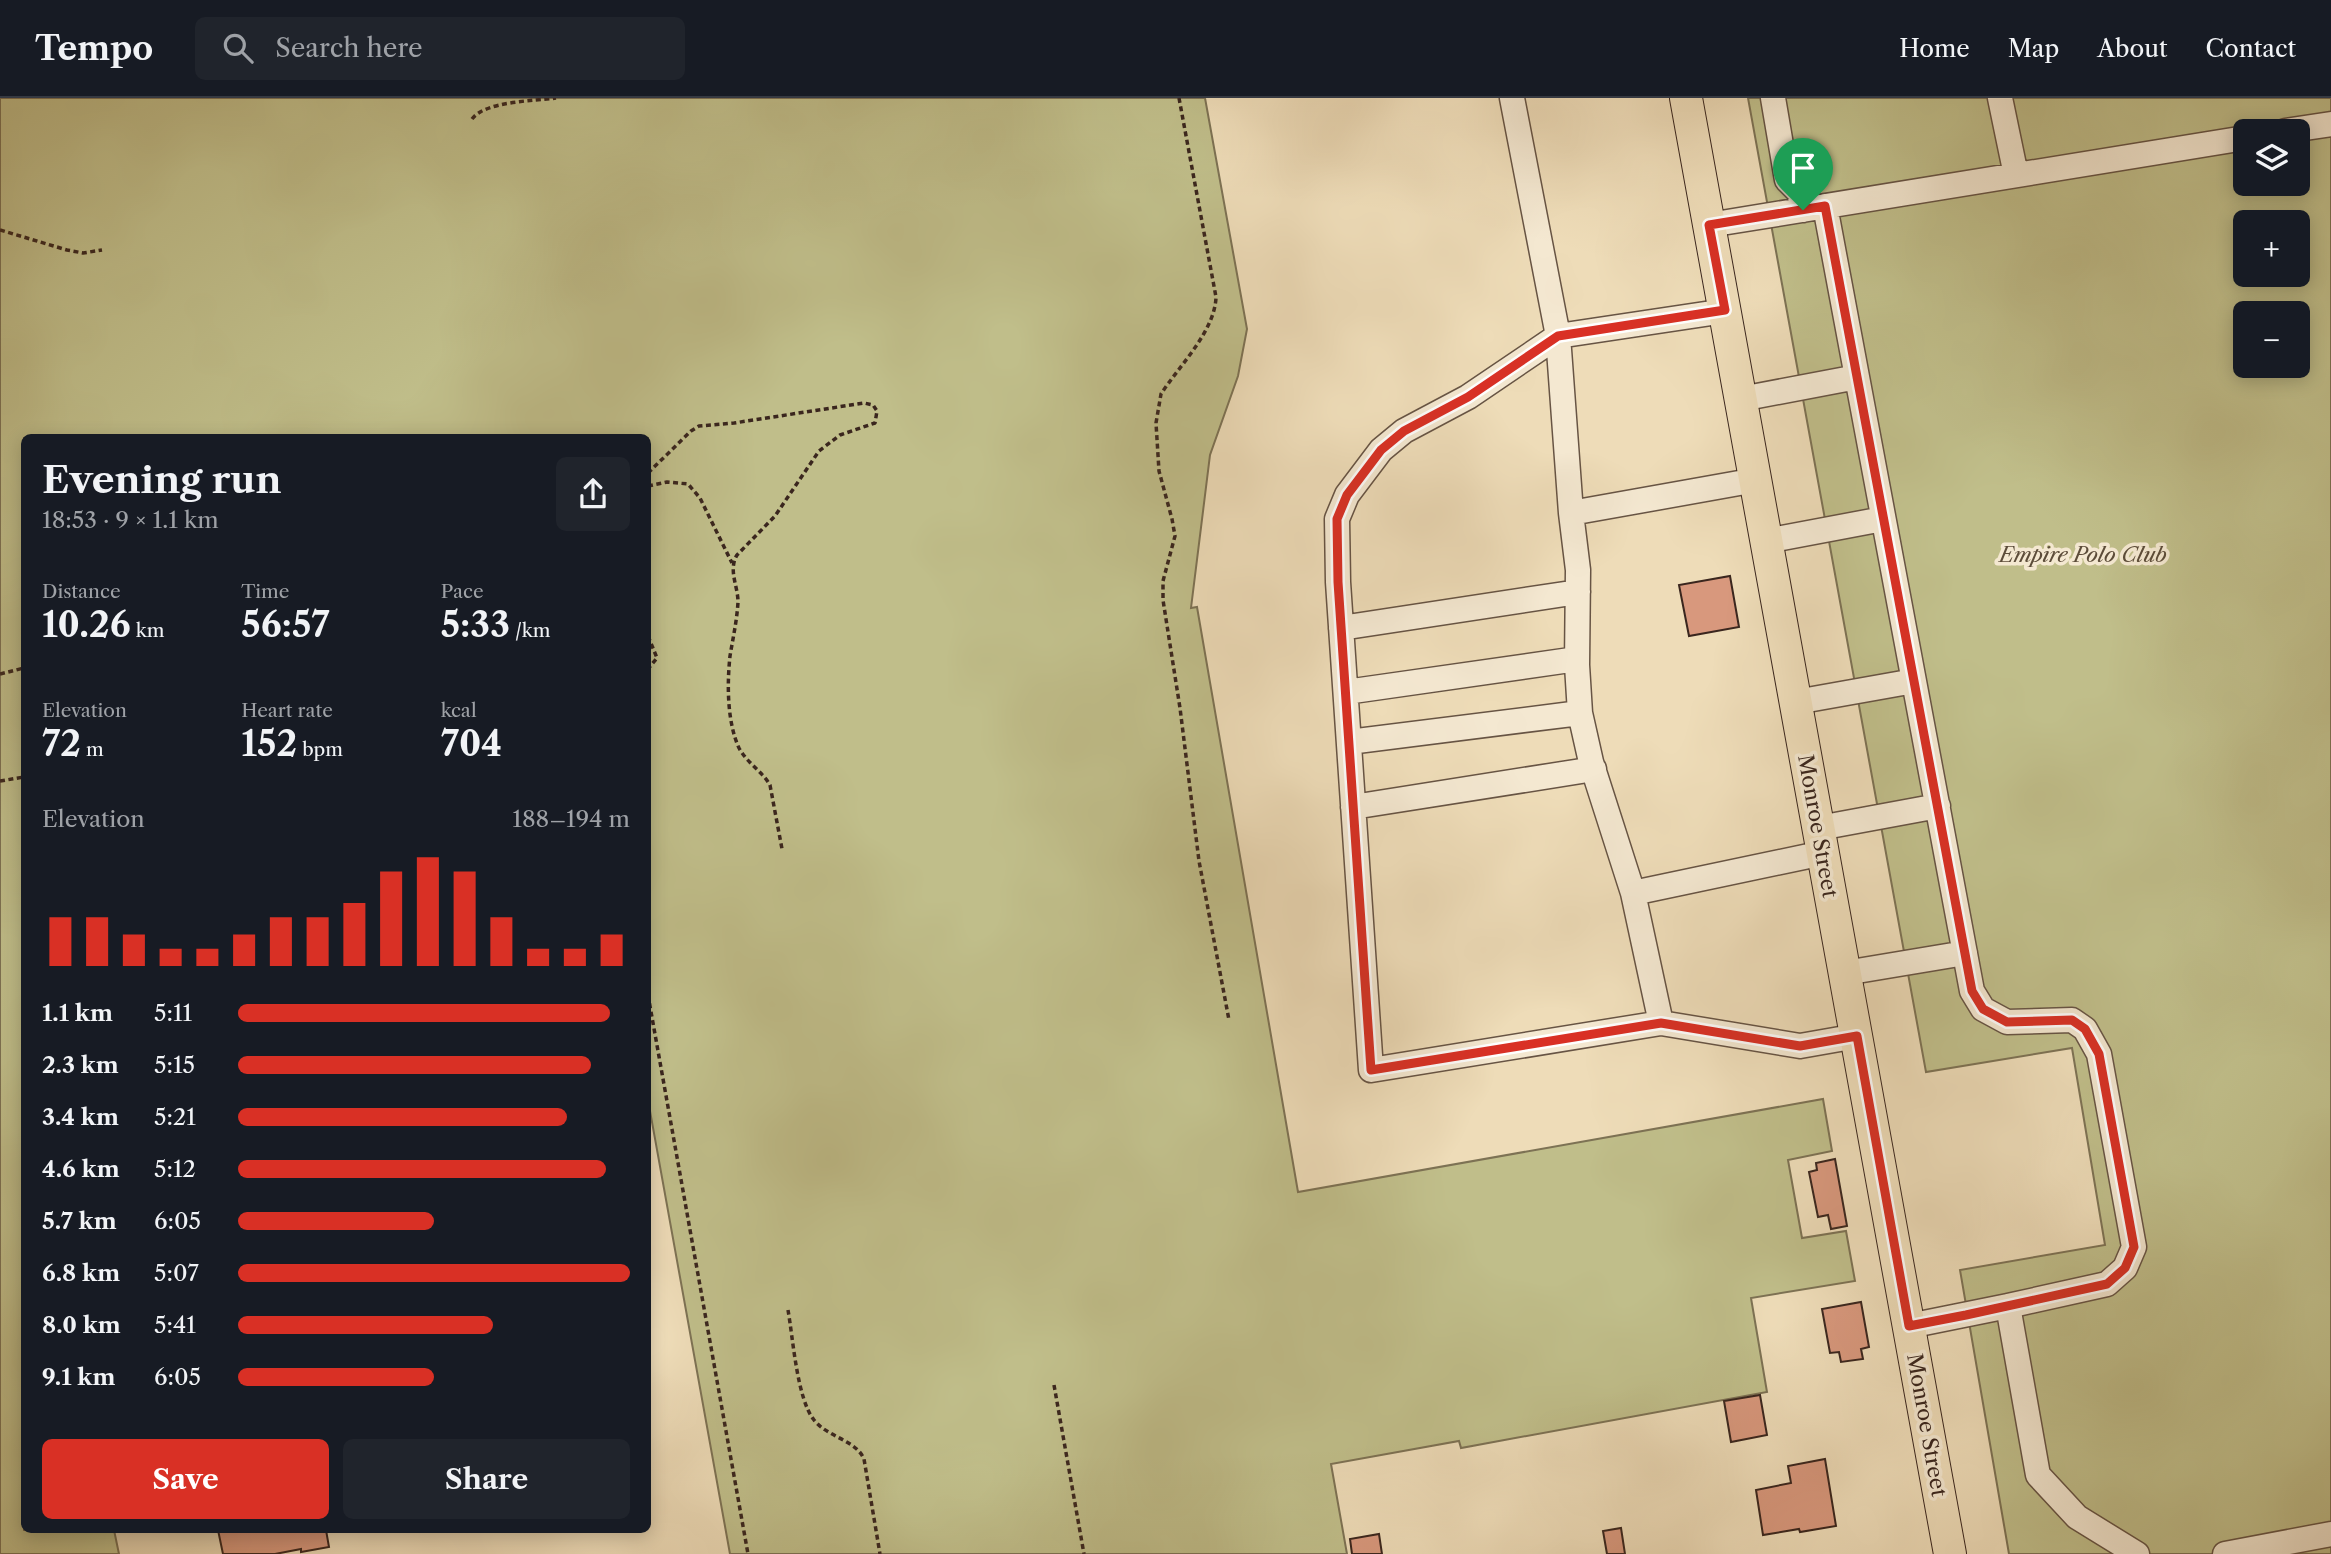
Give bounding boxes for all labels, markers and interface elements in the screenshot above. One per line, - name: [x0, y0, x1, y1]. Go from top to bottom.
- search box: [195, 17, 685, 80]
- text: Tempo: [35, 28, 153, 69]
- icon: search: [219, 29, 257, 67]
- text: Search here: [275, 32, 423, 64]
- text: Home: [1899, 34, 1970, 63]
- text: Map: [2008, 34, 2059, 63]
- text: About: [2097, 34, 2168, 63]
- text: Contact: [2206, 34, 2296, 63]
- map controls: [2233, 119, 2310, 378]
- button: layers: [2233, 119, 2310, 196]
- pin: [1773, 138, 1833, 210]
- icon: arrive: [1784, 149, 1822, 187]
- button: +: [2233, 210, 2310, 287]
- button: −: [2233, 301, 2310, 378]
- text: Evening run: [42, 456, 282, 503]
- button: share: [556, 457, 630, 531]
- text: 18:53 · 9 × 1.1 km: [42, 506, 219, 534]
- park label: Empire Polo Club: [1997, 542, 2167, 567]
- text: Distance: [42, 580, 121, 603]
- text: Time: [241, 580, 289, 603]
- text: Pace: [441, 580, 484, 603]
- text: 10.26: [42, 603, 131, 646]
- text: 56:57: [241, 603, 330, 646]
- text: 5:33: [441, 603, 510, 646]
- text: km: [131, 619, 164, 642]
- text: /km: [510, 619, 551, 642]
- text: Elevation: [42, 699, 127, 722]
- text: Heart rate: [241, 699, 333, 722]
- text: kcal: [441, 699, 477, 722]
- text: 72: [42, 722, 81, 765]
- text: 152: [241, 722, 297, 765]
- text: 704: [441, 722, 502, 765]
- text: m: [81, 738, 104, 761]
- text: bpm: [297, 738, 343, 761]
- street label: Monroe Street: [1793, 752, 1843, 900]
- text: Elevation: [42, 805, 145, 833]
- text: 188–194 m: [512, 805, 630, 833]
- text: 1.1 km: [42, 999, 113, 1027]
- text: 5:11: [154, 999, 192, 1027]
- text: 2.3 km: [42, 1051, 119, 1079]
- text: 5:15: [154, 1051, 195, 1079]
- text: 3.4 km: [42, 1103, 119, 1131]
- text: 5:21: [154, 1103, 196, 1131]
- text: 4.6 km: [42, 1155, 120, 1183]
- text: 5:12: [154, 1155, 196, 1183]
- text: 5.7 km: [42, 1207, 117, 1235]
- text: 6:05: [154, 1207, 201, 1235]
- text: 6.8 km: [42, 1259, 120, 1287]
- text: 5:07: [154, 1259, 199, 1287]
- text: 8.0 km: [42, 1311, 121, 1339]
- text: 5:41: [154, 1311, 196, 1339]
- street label: Monroe Street: [1902, 1351, 1952, 1499]
- text: 9.1 km: [42, 1363, 115, 1391]
- text: 6:05: [154, 1363, 201, 1391]
- button: Save: [42, 1439, 329, 1519]
- button: Share: [343, 1439, 630, 1519]

